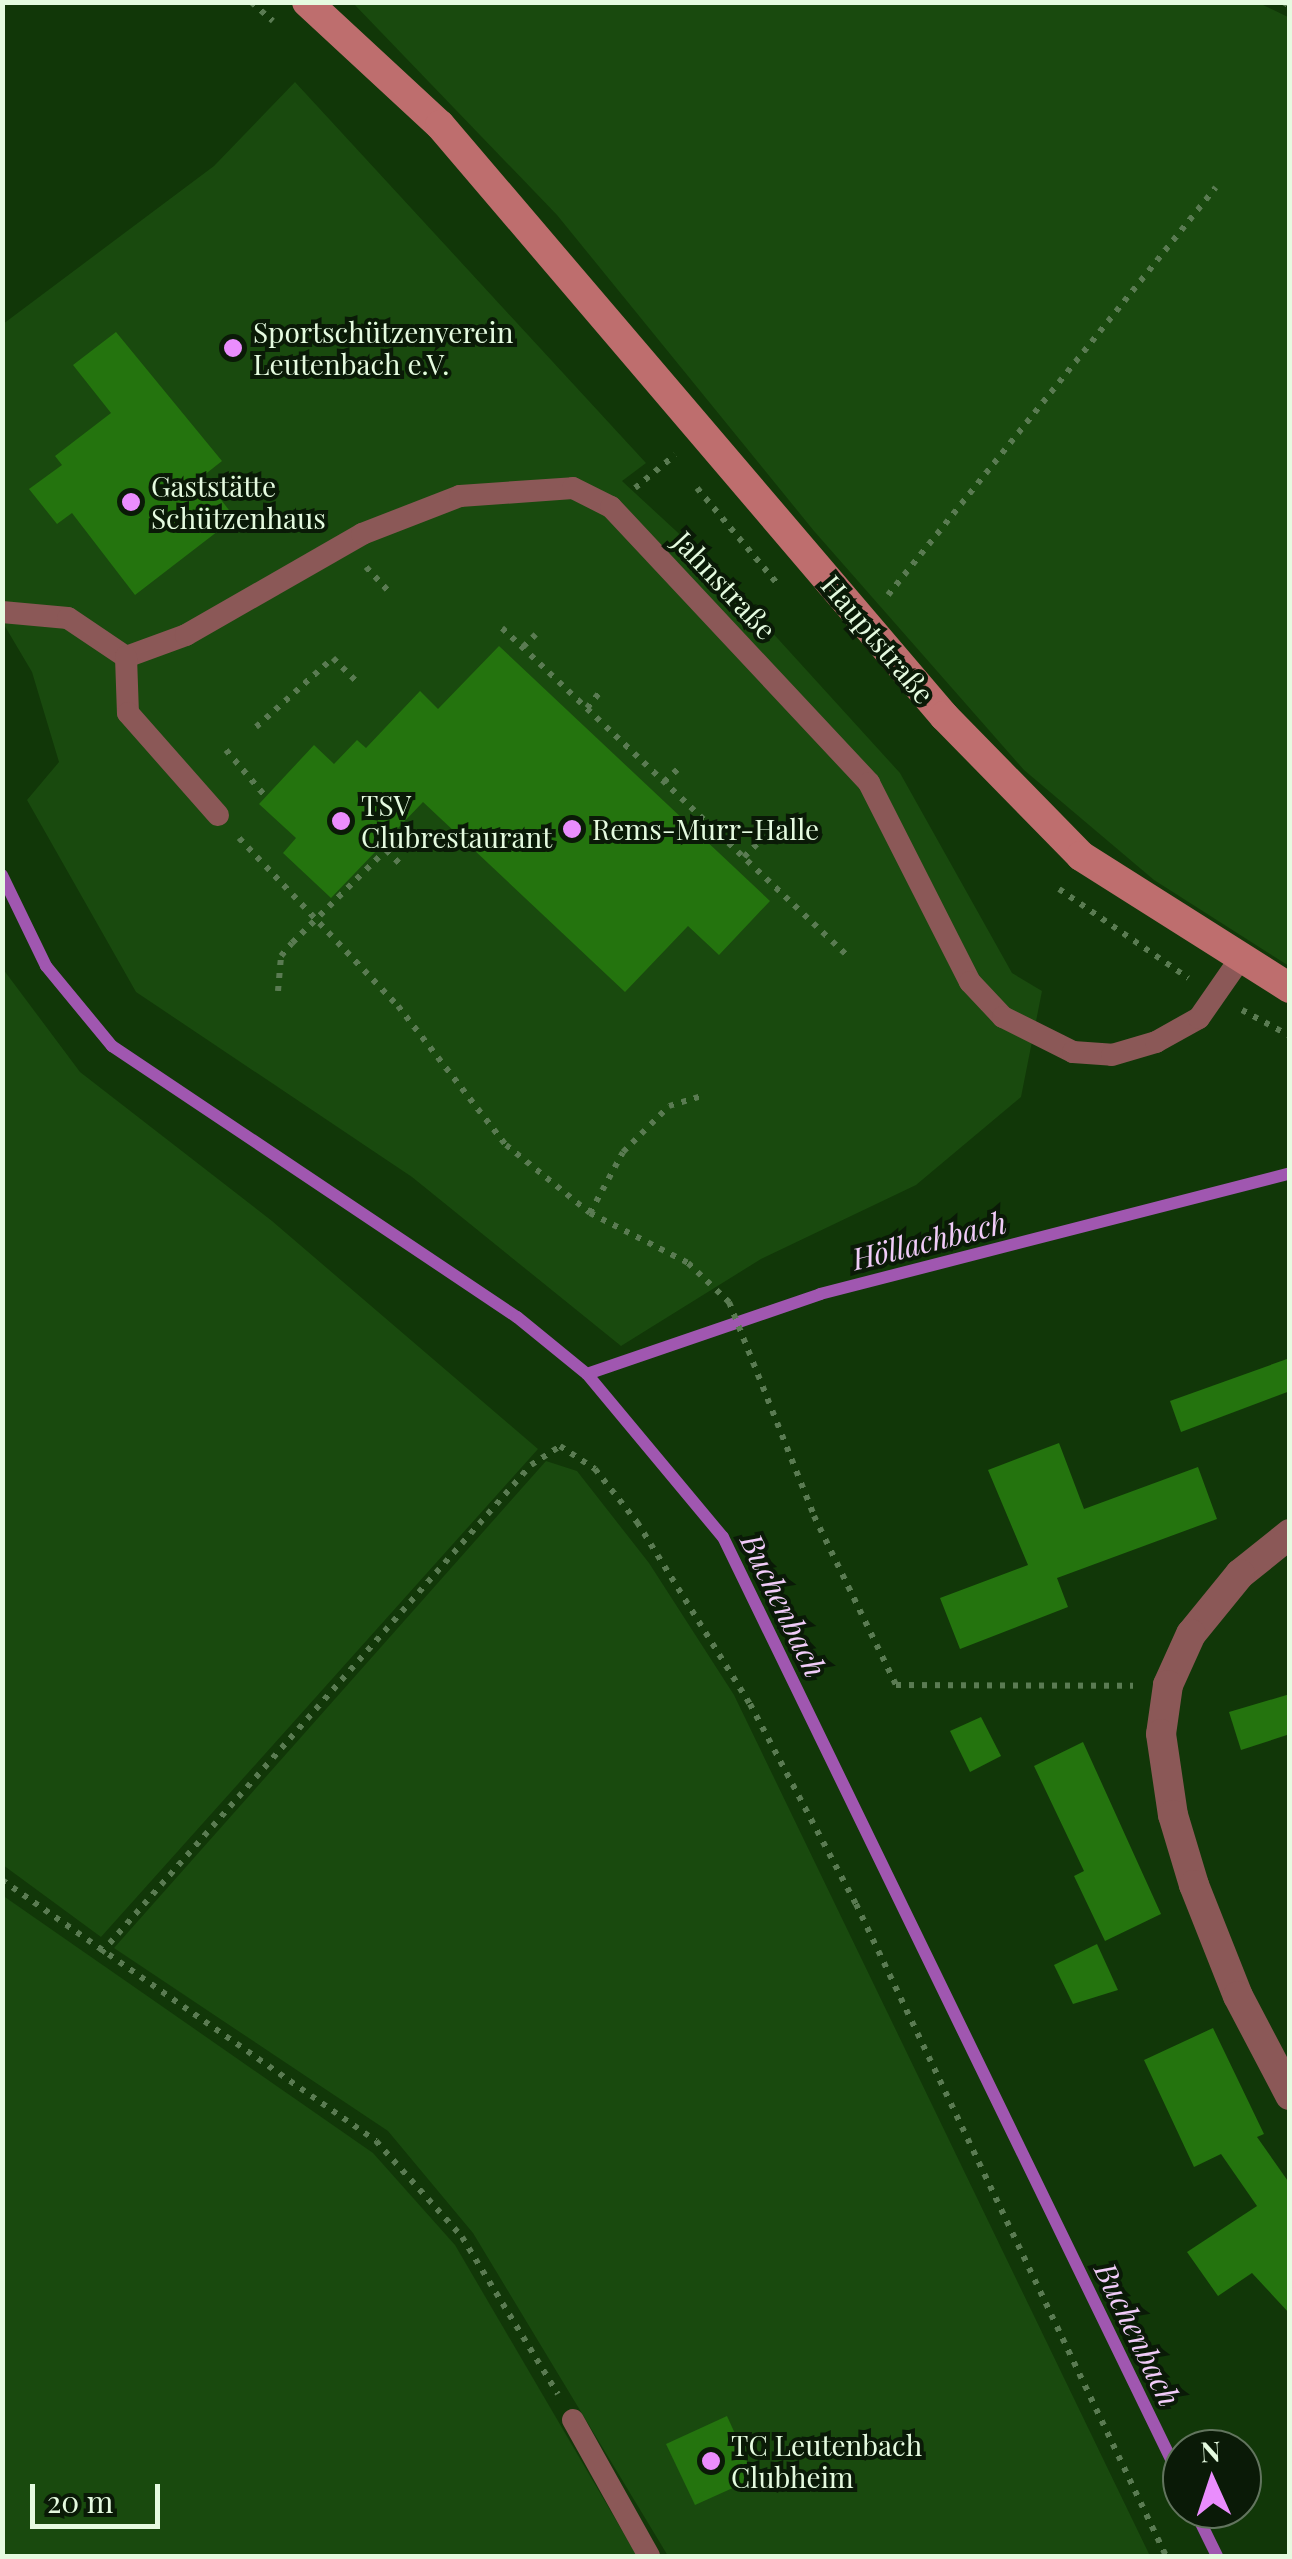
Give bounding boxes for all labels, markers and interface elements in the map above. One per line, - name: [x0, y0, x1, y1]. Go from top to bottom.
- place label: Sportschützenverein Leutenbach e.V.: [253, 315, 513, 381]
- marker: Sportschützenverein Leutenbach e.V.: [222, 337, 244, 359]
- place label: Gaststätte Schützenhaus: [151, 469, 326, 535]
- marker: Gaststätte Schützenhaus: [120, 491, 142, 513]
- street label: Jahnstraße: [667, 524, 783, 646]
- street label: Hauptstraße: [815, 568, 941, 710]
- place label: TSV Clubrestaurant: [361, 788, 552, 854]
- marker: TSV Clubrestaurant: [330, 810, 352, 832]
- place label: Rems-Murr-Halle: [592, 812, 819, 846]
- marker: Rems-Murr-Halle: [561, 818, 583, 840]
- water label: Höllachbach: [848, 1203, 1010, 1277]
- water label: Buchenbach: [734, 1527, 834, 1683]
- water label: Buchenbach: [1088, 2256, 1188, 2412]
- place label: TC Leutenbach Clubheim: [731, 2428, 922, 2494]
- north arrow: [1162, 2429, 1262, 2529]
- text: N: [1199, 2432, 1222, 2470]
- marker: TC Leutenbach Clubheim: [700, 2450, 722, 2472]
- scale bar: [35, 2464, 165, 2526]
- text: 20 m: [47, 2481, 113, 2521]

